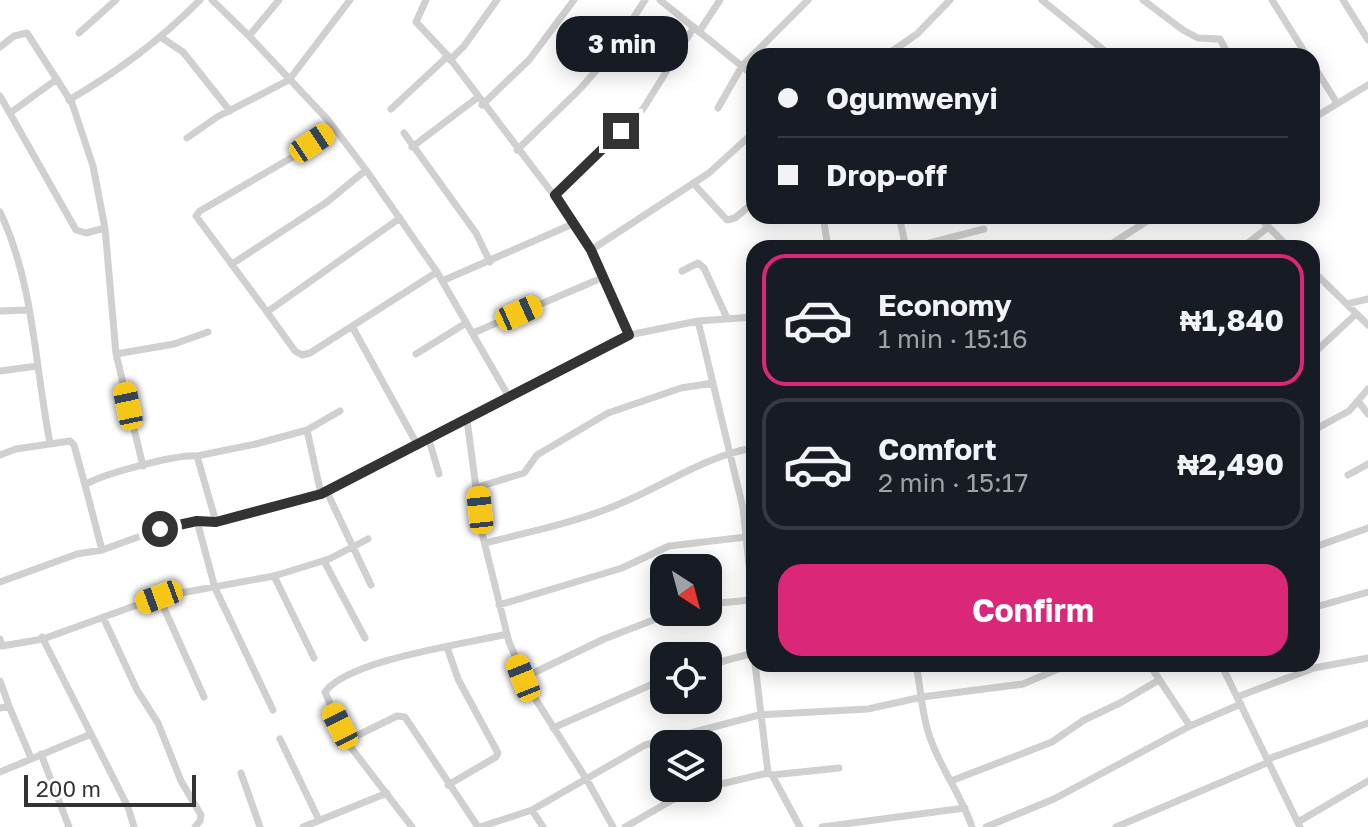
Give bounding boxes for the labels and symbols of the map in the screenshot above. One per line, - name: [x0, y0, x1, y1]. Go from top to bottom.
- callout: 3 min: [555, 15, 687, 71]
- route end: [603, 113, 639, 149]
- car: [285, 120, 339, 166]
- car: [492, 292, 546, 334]
- car: [111, 380, 145, 432]
- car: [466, 485, 494, 535]
- route start: [142, 511, 178, 547]
- north arrow: [650, 554, 722, 626]
- car: [132, 578, 186, 616]
- car: [503, 651, 543, 705]
- car: [318, 699, 362, 753]
- scale bar: [24, 771, 196, 807]

